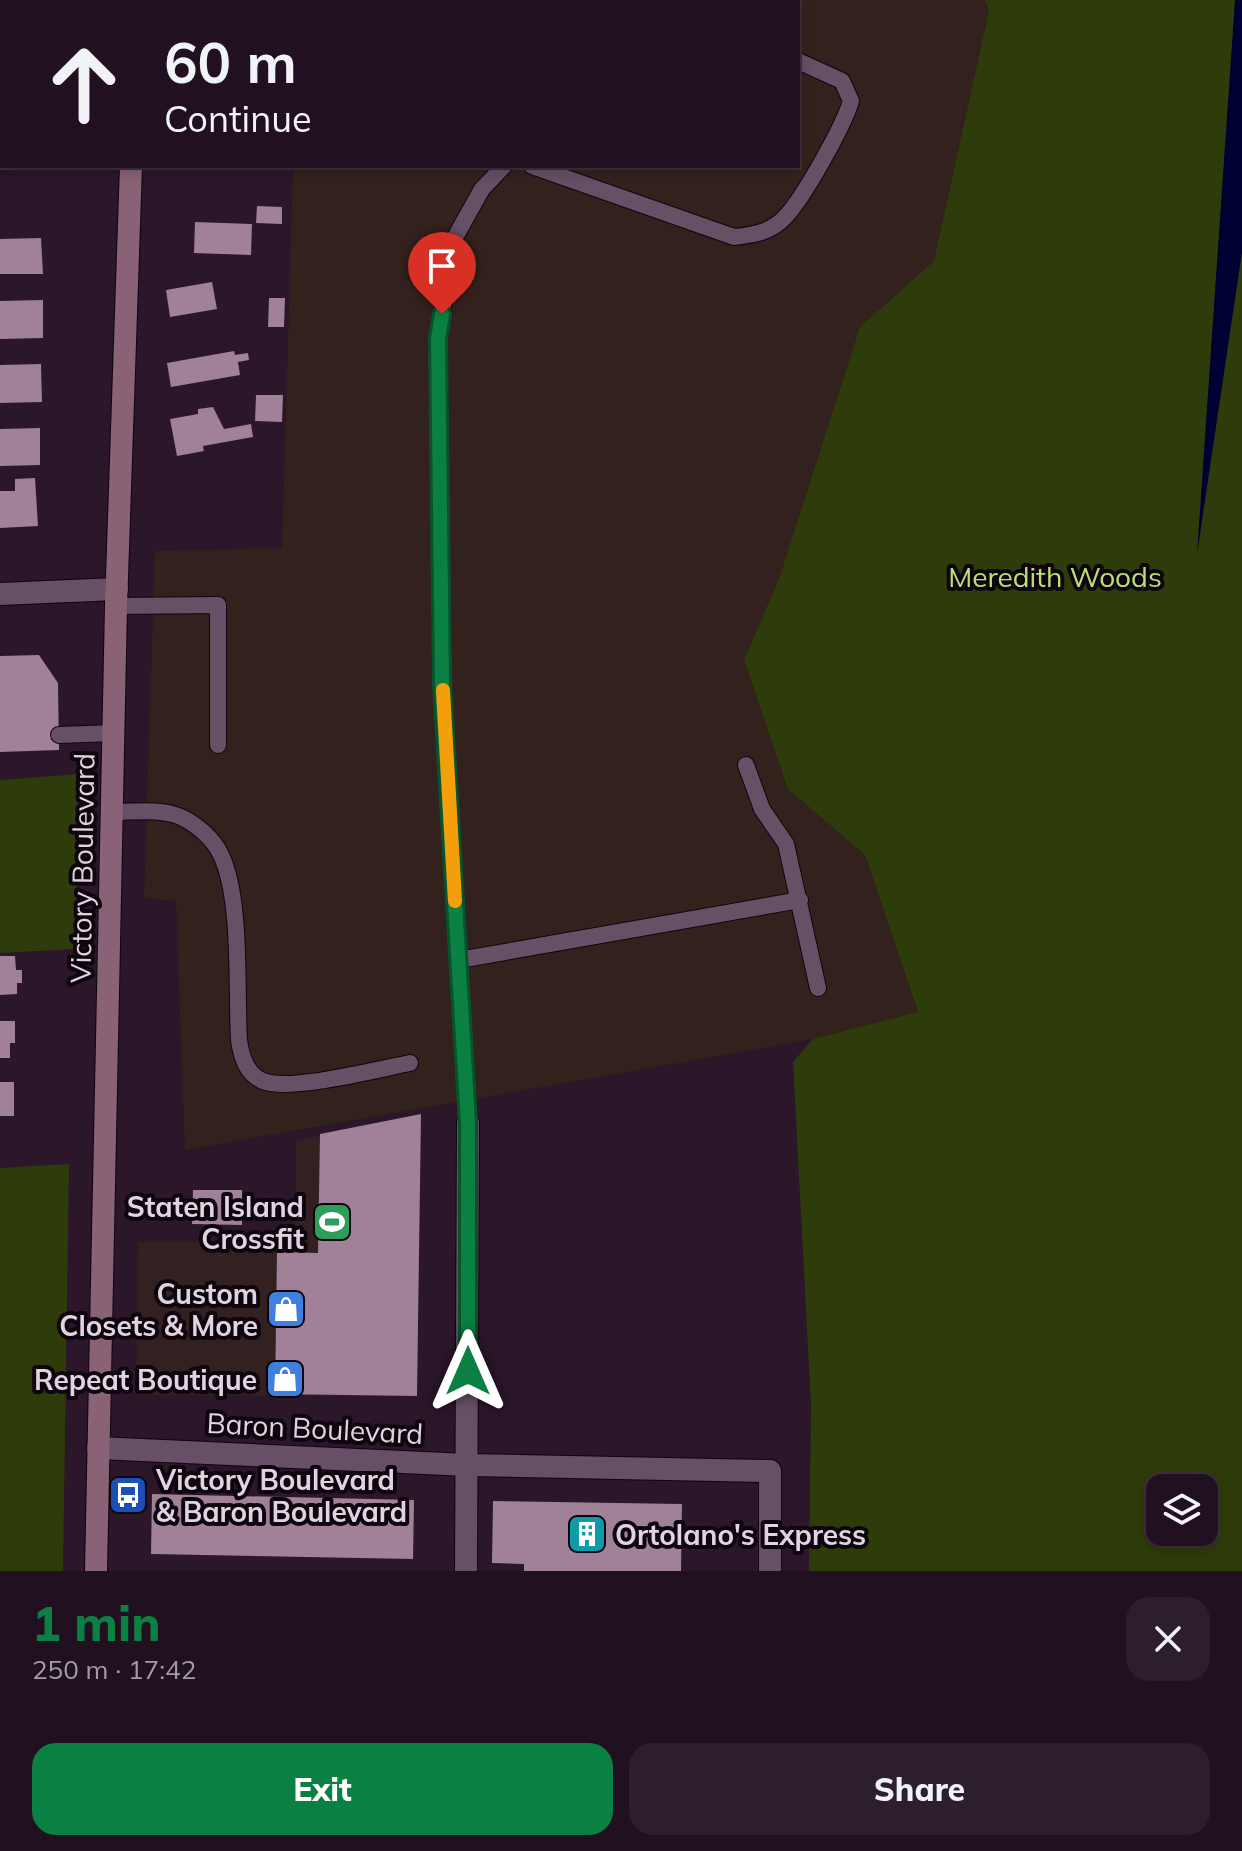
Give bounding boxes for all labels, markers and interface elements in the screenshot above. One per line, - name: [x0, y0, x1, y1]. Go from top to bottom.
- text: 60 m: [164, 27, 297, 97]
- icon: ahead: [32, 32, 136, 136]
- text: Continue: [164, 96, 312, 141]
- pin: [408, 232, 476, 314]
- icon: arrive: [420, 244, 464, 288]
- park label: Meredith Woods: [948, 559, 1162, 594]
- street label: Victory Boulevard: [62, 753, 102, 983]
- place label: Staten Island Crossfit: [127, 1189, 304, 1256]
- sports icon: Staten Island Crossfit: [311, 1201, 353, 1243]
- place label: Custom Closets & More: [59, 1276, 258, 1343]
- shop icon: Custom Closets & More: [265, 1288, 307, 1330]
- position arrow: [426, 1329, 510, 1413]
- shop icon: Repeat Boutique: [264, 1358, 306, 1400]
- place label: Repeat Boutique: [34, 1362, 257, 1397]
- street label: Baron Boulevard: [206, 1405, 424, 1451]
- place label: Victory Boulevard & Baron Boulevard: [155, 1462, 407, 1529]
- bus stop icon: Victory Boulevard & Baron Boulevard: [107, 1474, 149, 1516]
- map controls: [1146, 1474, 1218, 1546]
- button: layers: [1146, 1474, 1218, 1546]
- building icon: Ortolano's Express: [566, 1513, 608, 1555]
- place label: Ortolano's Express: [615, 1517, 866, 1552]
- text: 1 min: [32, 1593, 161, 1653]
- button: close: [1126, 1597, 1210, 1681]
- text: 250 m · 17:42: [32, 1653, 196, 1686]
- button: Exit: [32, 1743, 613, 1835]
- button: Share: [629, 1743, 1210, 1835]

